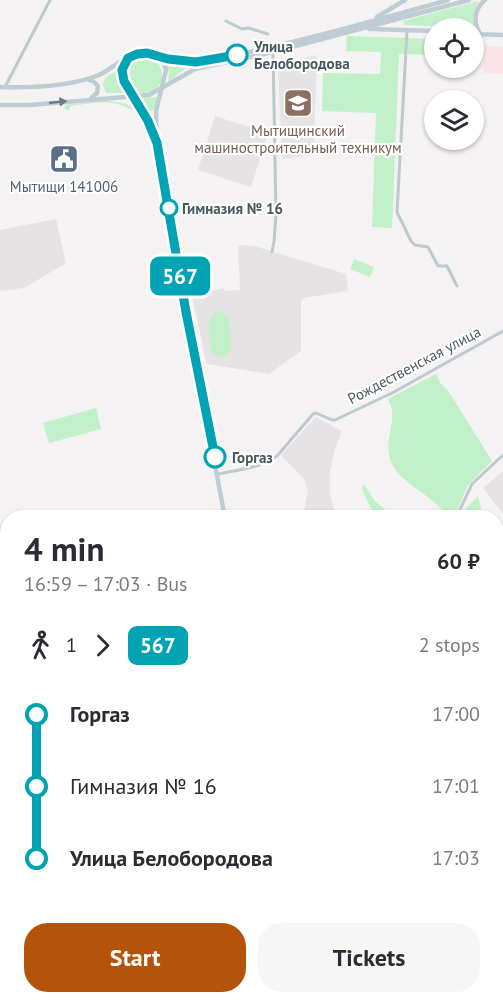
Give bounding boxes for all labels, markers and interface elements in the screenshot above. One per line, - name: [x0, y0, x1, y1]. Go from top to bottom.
- map controls: [424, 18, 484, 150]
- button: locate: [424, 18, 484, 78]
- place label: Улица Белобородова: [253, 37, 350, 73]
- marker: Улица Белобородова: [226, 44, 248, 66]
- school or university icon: Мытищинский машиностроительный техникум: [282, 87, 314, 119]
- button: layers: [424, 90, 484, 150]
- one-way arrow: [49, 97, 68, 107]
- place label: Мытищинский машиностроительный техникум: [194, 121, 402, 157]
- public building icon: Мытищи 141006: [48, 143, 80, 175]
- place label: Мытищи 141006: [10, 177, 118, 196]
- marker: Гимназия № 16: [160, 199, 178, 217]
- place label: Гимназия № 16: [182, 199, 283, 218]
- line badge: 567: [146, 256, 214, 296]
- text: 567: [162, 263, 198, 290]
- street label: Рождественская улица: [344, 322, 484, 408]
- marker: Горгаз: [204, 446, 226, 468]
- place label: Горгаз: [232, 448, 273, 467]
- text: 4 min: [24, 527, 105, 570]
- text: 60 ₽: [437, 547, 480, 575]
- text: 16:59 – 17:03 · Bus: [24, 571, 188, 597]
- icon: walk: [24, 629, 57, 662]
- icon: forward: [86, 629, 119, 662]
- text: 1: [66, 632, 77, 658]
- text: 567: [140, 632, 176, 659]
- text: 2 stops: [419, 632, 480, 658]
- text: Горгаз: [70, 700, 130, 728]
- text: 17:00: [432, 701, 480, 727]
- text: Гимназия № 16: [70, 772, 217, 800]
- text: 17:01: [432, 773, 480, 799]
- text: Улица Белобородова: [70, 844, 273, 872]
- text: 17:03: [432, 845, 480, 871]
- button: Start: [24, 923, 246, 992]
- button: Tickets: [258, 923, 480, 992]

